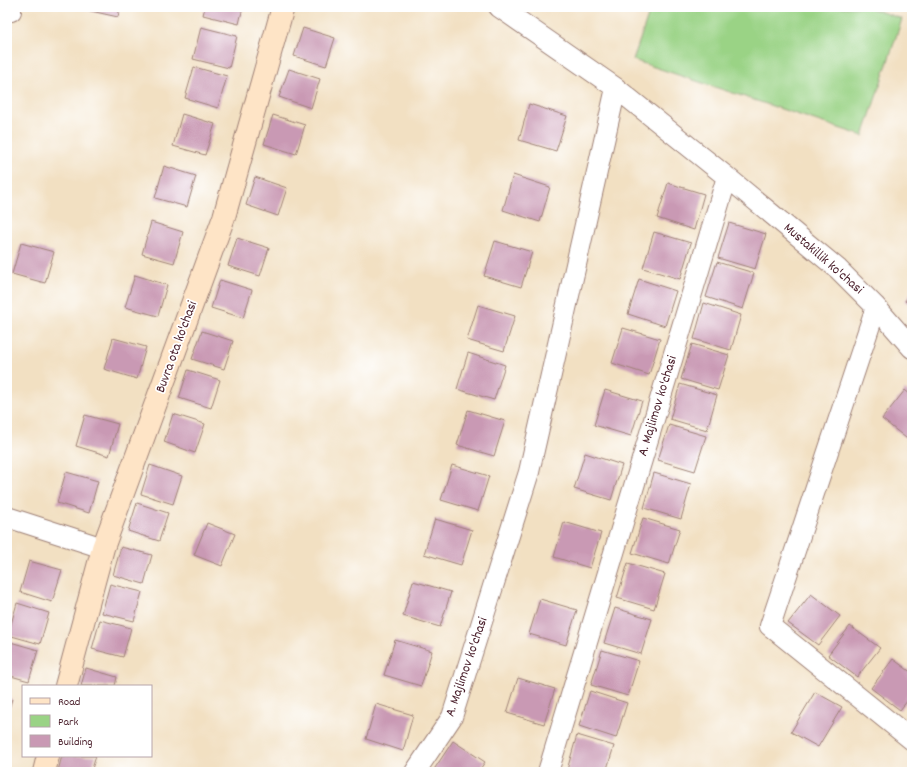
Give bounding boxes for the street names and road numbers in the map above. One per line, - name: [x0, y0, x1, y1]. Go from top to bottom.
- street label: Mustakillik ko'chasi: [779, 219, 868, 300]
- street label: Buvra ota ko'chasi: [151, 298, 203, 396]
- street label: A. Majlimov ko'chasi: [633, 353, 683, 459]
- street label: A. Majlimov ko'chasi: [441, 614, 494, 720]

